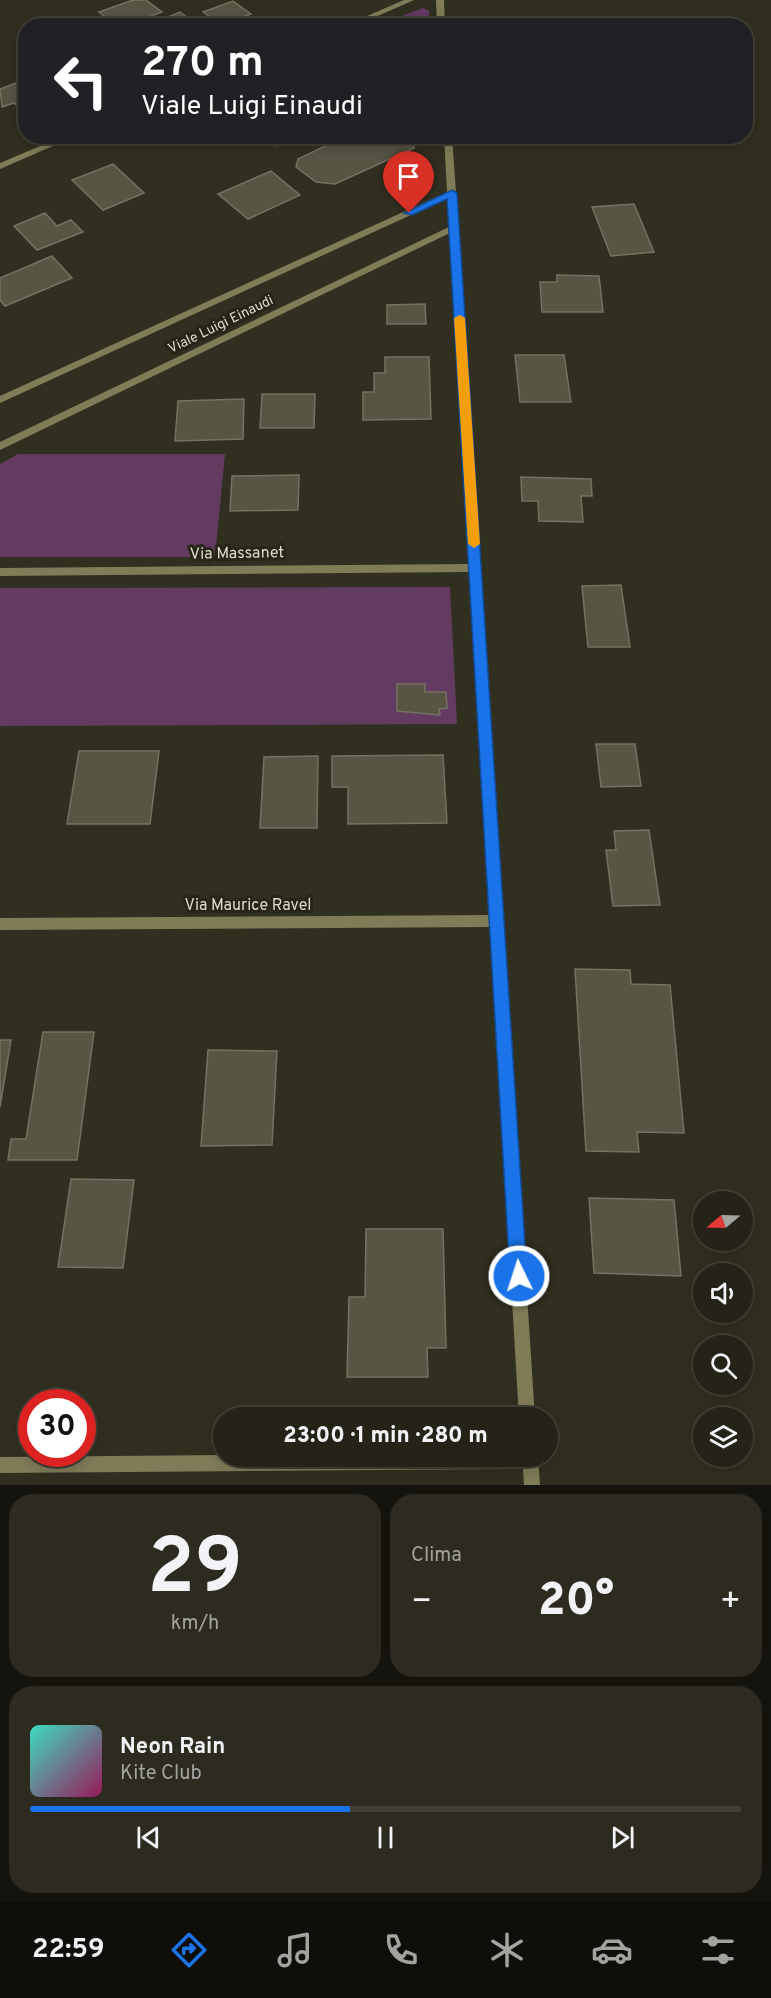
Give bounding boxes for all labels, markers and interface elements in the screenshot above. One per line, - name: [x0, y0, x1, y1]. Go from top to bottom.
- text: 270 m: [141, 38, 264, 91]
- icon: left: [42, 42, 120, 120]
- text: Viale Luigi Einaudi: [141, 90, 363, 124]
- pin: [383, 151, 434, 213]
- icon: arrive: [392, 160, 425, 193]
- street label: Viale Luigi Einaudi: [166, 292, 276, 358]
- street label: Via Massanet: [189, 543, 285, 565]
- street label: Via Maurice Ravel: [184, 896, 312, 916]
- north arrow: [693, 1191, 753, 1251]
- map controls: [693, 1191, 753, 1467]
- position arrow: [487, 1244, 551, 1308]
- button: sound: [693, 1263, 753, 1323]
- button: search: [693, 1335, 753, 1395]
- speed limit sign: 30: [18, 1389, 96, 1467]
- button: layers: [693, 1407, 753, 1467]
- text: 23:00 · 1 min · 280 m: [283, 1423, 488, 1450]
- text: 29: [147, 1522, 243, 1621]
- text: Clima: [411, 1543, 462, 1569]
- text: 20°: [538, 1574, 614, 1631]
- text: −: [411, 1582, 432, 1624]
- text: +: [720, 1582, 741, 1624]
- text: km/h: [171, 1611, 219, 1637]
- text: Neon Rain: [120, 1734, 225, 1761]
- text: Kite Club: [120, 1761, 202, 1787]
- icon: previous: [132, 1821, 165, 1854]
- icon: pause: [369, 1821, 402, 1854]
- icon: next: [606, 1821, 639, 1854]
- icon: directions: [168, 1929, 210, 1971]
- icon: music: [274, 1929, 316, 1971]
- icon: phone: [380, 1929, 422, 1971]
- icon: climate: [486, 1929, 528, 1971]
- icon: car: [591, 1929, 633, 1971]
- icon: filters: [697, 1929, 739, 1971]
- text: 22:59: [32, 1933, 105, 1967]

